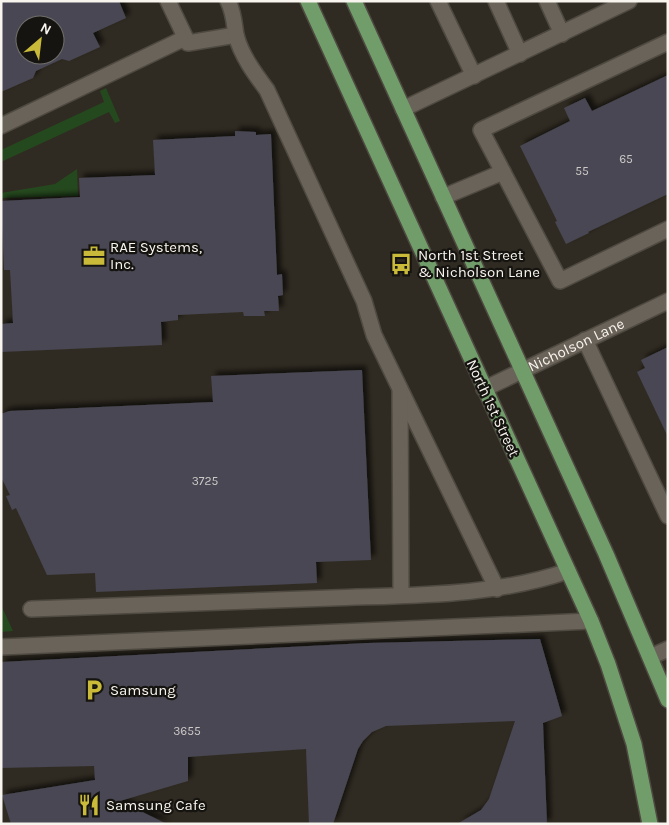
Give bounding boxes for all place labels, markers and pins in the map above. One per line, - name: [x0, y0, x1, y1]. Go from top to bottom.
- place label: RAE Systems, Inc.: [110, 238, 202, 273]
- office icon: RAE Systems, Inc.: [81, 243, 107, 269]
- place label: North 1st Street & Nicholson Lane: [418, 246, 540, 281]
- bus stop icon: North 1st Street & Nicholson Lane: [388, 251, 414, 277]
- parking icon: Samsung: [81, 677, 107, 703]
- place label: Samsung: [110, 681, 176, 699]
- restaurant icon: Samsung Cafe: [76, 792, 102, 818]
- place label: Samsung Cafe: [106, 796, 206, 814]

